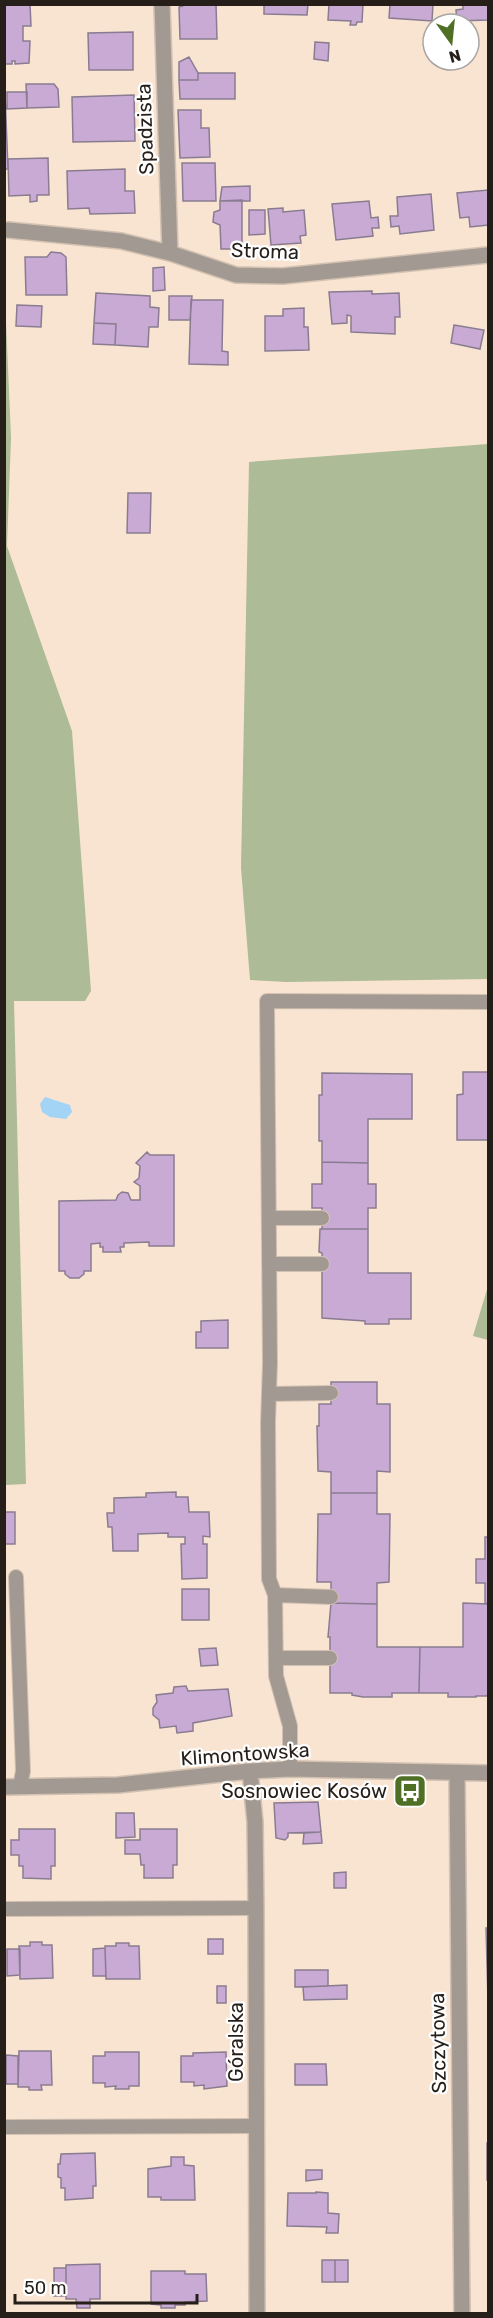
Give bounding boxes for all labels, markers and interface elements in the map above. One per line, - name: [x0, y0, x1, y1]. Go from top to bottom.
- north arrow: [421, 12, 481, 72]
- text: N: [447, 45, 463, 67]
- street label: Spadzista: [131, 83, 159, 175]
- street label: Stroma: [231, 238, 299, 264]
- street label: Klimontowska: [180, 1738, 310, 1770]
- bus stop icon: Sosnowiec Kosów: [392, 1773, 428, 1809]
- place label: Sosnowiec Kosów: [221, 1779, 387, 1803]
- street label: Szczytowa: [425, 1993, 451, 2093]
- street label: Góralska: [224, 2002, 248, 2082]
- scale bar: [15, 2267, 196, 2305]
- text: 50 m: [24, 2277, 67, 2299]

